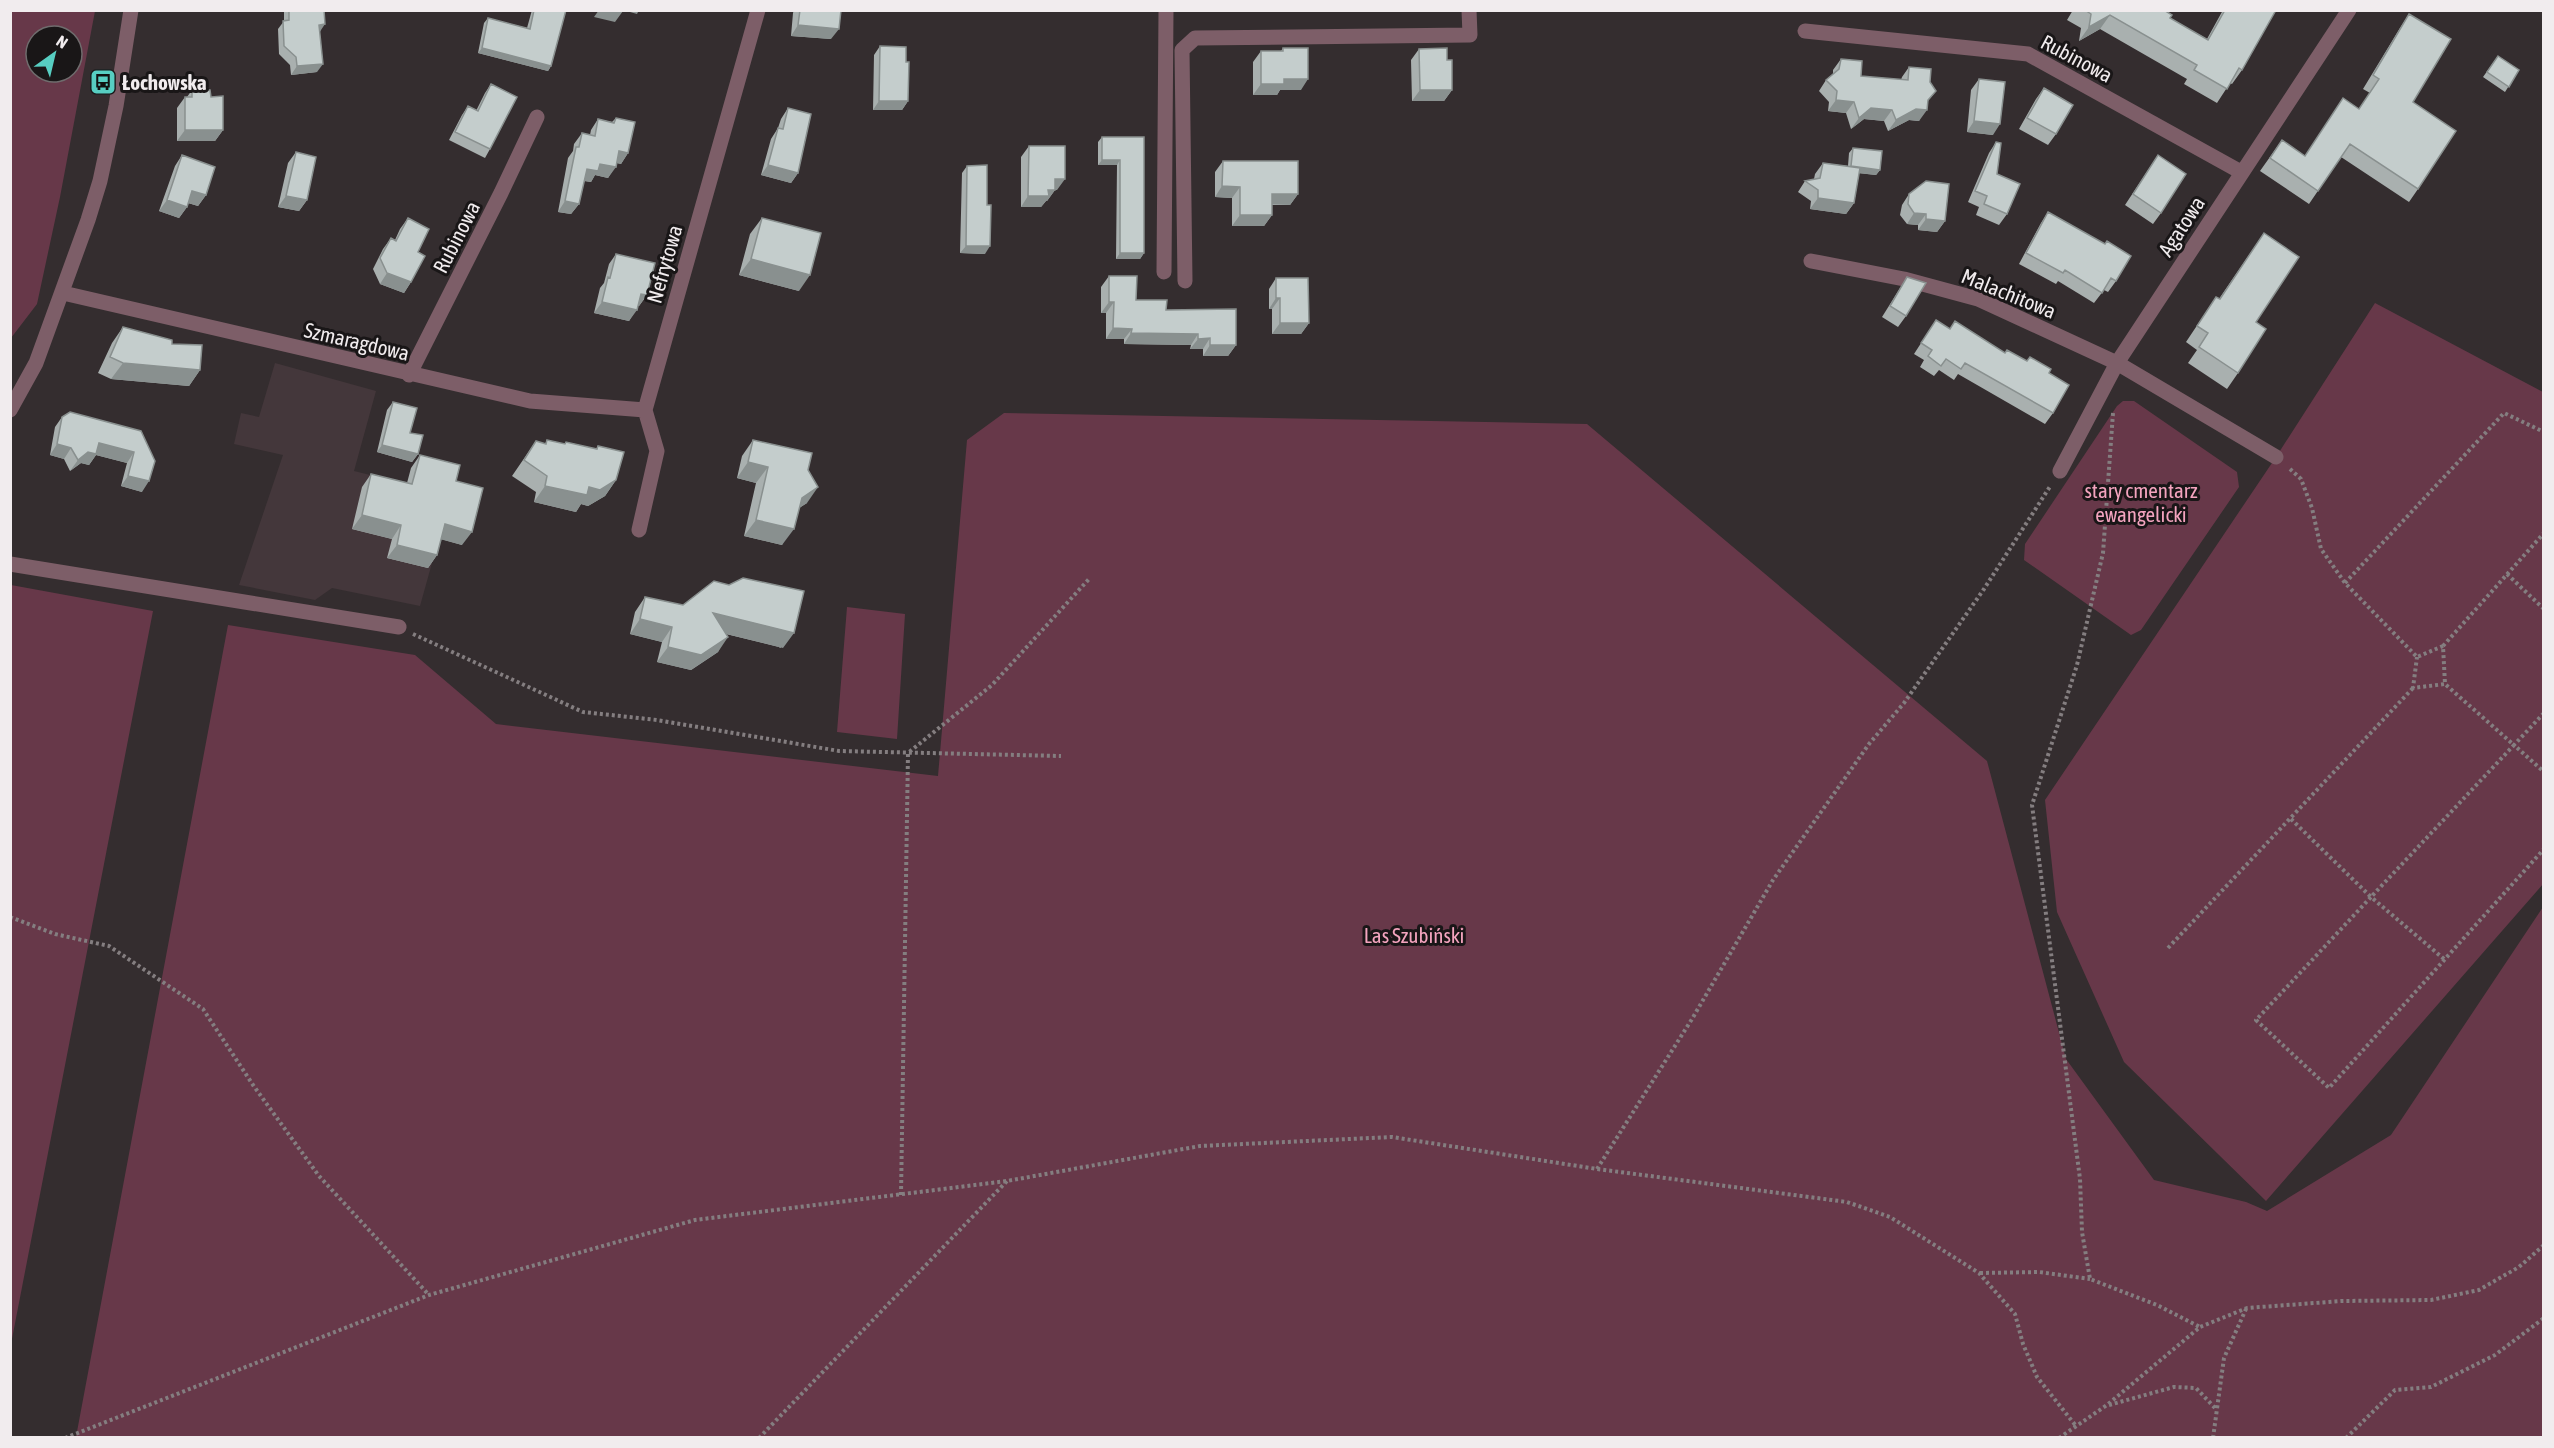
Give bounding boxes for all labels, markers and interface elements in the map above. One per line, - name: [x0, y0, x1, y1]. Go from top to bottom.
- north arrow: [24, 24, 84, 84]
- street label: Rubinowa: [2037, 29, 2117, 87]
- text: N: [53, 31, 71, 52]
- bus stop icon: Łochowska: [88, 67, 118, 97]
- place label: Łochowska: [122, 70, 207, 94]
- street label: Agatowa: [2153, 192, 2209, 260]
- street label: Rubinowa: [428, 197, 484, 277]
- street label: Nefrytowa: [641, 222, 687, 306]
- street label: Malachitowa: [1958, 263, 2060, 323]
- street label: Szmaragdowa: [302, 317, 412, 365]
- park label: stary cmentarz ewangelicki: [2084, 478, 2198, 526]
- park label: Las Szubiński: [1364, 923, 1464, 947]

